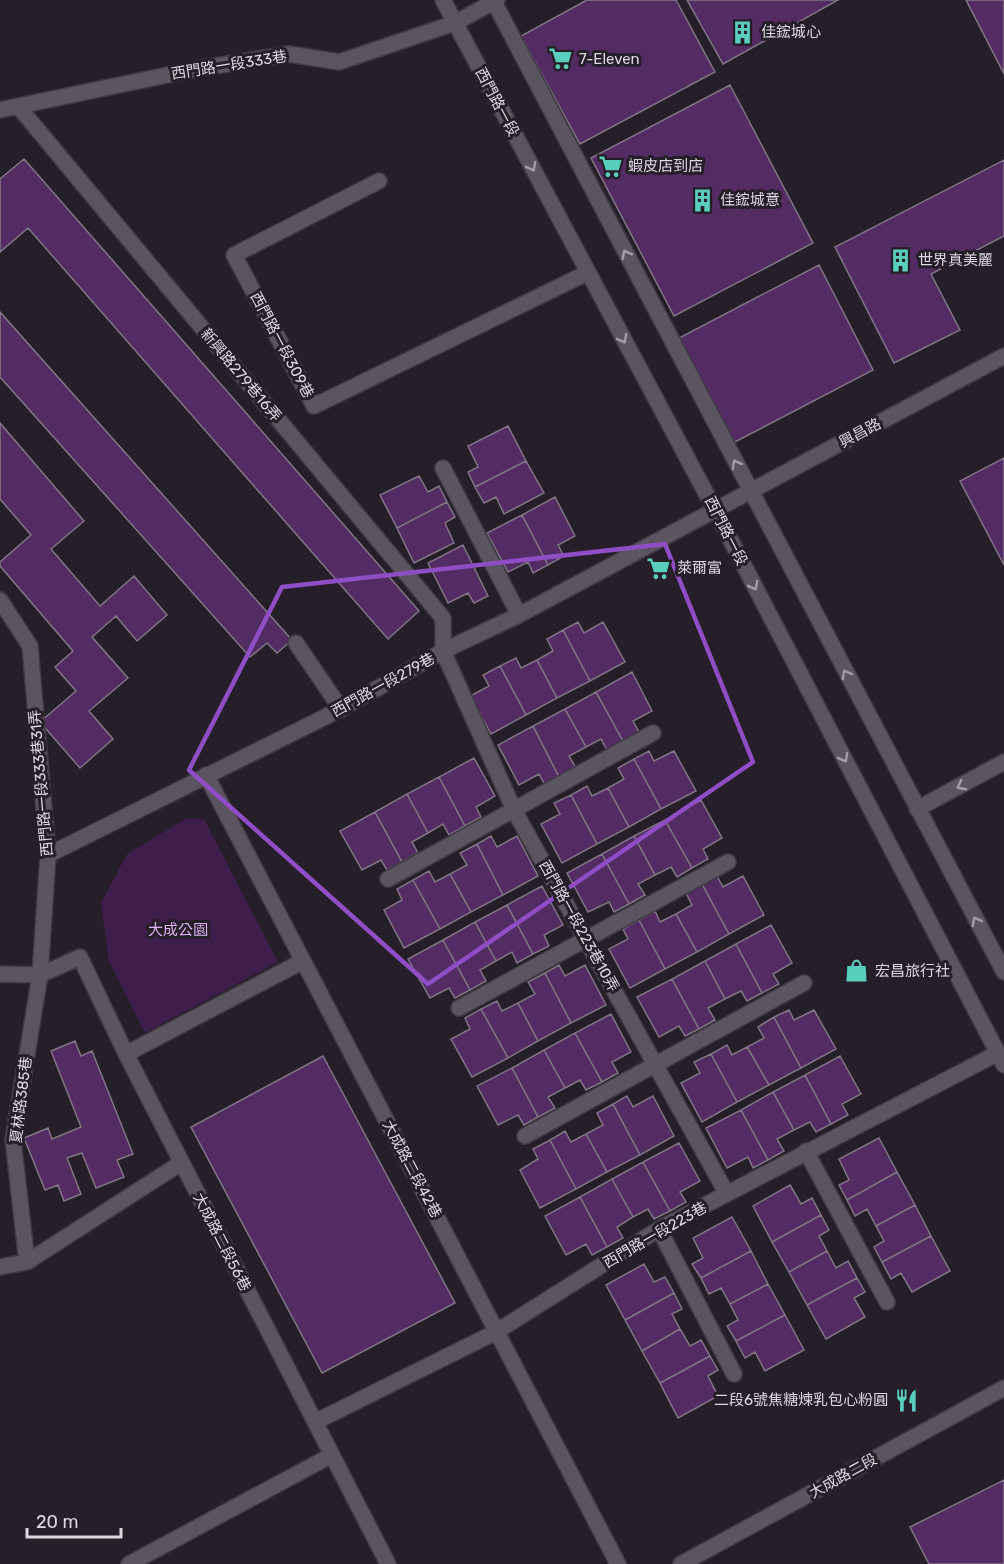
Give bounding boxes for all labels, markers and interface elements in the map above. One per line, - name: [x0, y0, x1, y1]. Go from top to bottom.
- building icon: 佳鋐城心: [730, 19, 756, 45]
- place label: 佳鋐城心: [761, 23, 821, 41]
- supermarket icon: 7-Eleven: [548, 46, 574, 72]
- street label: 西門路一段333巷: [170, 47, 288, 83]
- place label: 7-Eleven: [579, 50, 640, 68]
- street label: 西門路一段: [471, 65, 523, 139]
- supermarket icon: 蝦皮店到店: [597, 153, 623, 179]
- place label: 蝦皮店到店: [628, 157, 703, 175]
- one-way arrow: [525, 161, 536, 171]
- building icon: 佳鋐城意: [689, 187, 715, 213]
- place label: 佳鋐城意: [720, 191, 780, 209]
- building icon: 世界真美麗: [887, 247, 913, 273]
- one-way arrow: [622, 250, 633, 261]
- place label: 世界真美麗: [918, 251, 993, 269]
- street label: 西門路一段309巷: [246, 289, 318, 401]
- street label: 新興路279巷16弄: [197, 325, 285, 425]
- one-way arrow: [616, 333, 627, 343]
- street label: 興昌路: [836, 414, 884, 452]
- one-way arrow: [731, 460, 743, 471]
- street label: 西門路一段: [701, 493, 751, 569]
- supermarket icon: 萊爾富: [646, 555, 672, 581]
- place label: 萊爾富: [677, 559, 722, 577]
- one-way arrow: [747, 579, 758, 590]
- street label: 西門路一段279巷: [328, 649, 438, 721]
- one-way arrow: [842, 670, 853, 680]
- street label: 西門路一段333巷31弄: [26, 709, 56, 857]
- one-way arrow: [837, 752, 848, 763]
- one-way arrow: [956, 779, 967, 790]
- street label: 西門路一段223巷10弄: [535, 857, 623, 995]
- one-way arrow: [972, 916, 984, 927]
- park label: 大成公園: [148, 921, 208, 939]
- shop icon: 宏昌旅行社: [844, 958, 870, 984]
- place label: 宏昌旅行社: [875, 962, 950, 980]
- street label: 夏林路385巷: [7, 1055, 35, 1145]
- street label: 大成路二段42巷: [379, 1117, 445, 1221]
- street label: 大成路二段56巷: [189, 1190, 255, 1294]
- street label: 西門路一段223巷: [600, 1198, 710, 1272]
- restaurant icon: 二段6號焦糖煉乳包心粉圓: [893, 1387, 919, 1413]
- place label: 二段6號焦糖煉乳包心粉圓: [714, 1391, 888, 1409]
- street label: 大成路二段: [806, 1450, 880, 1502]
- scale bar: [27, 1501, 122, 1539]
- text: 20 m: [36, 1511, 78, 1533]

